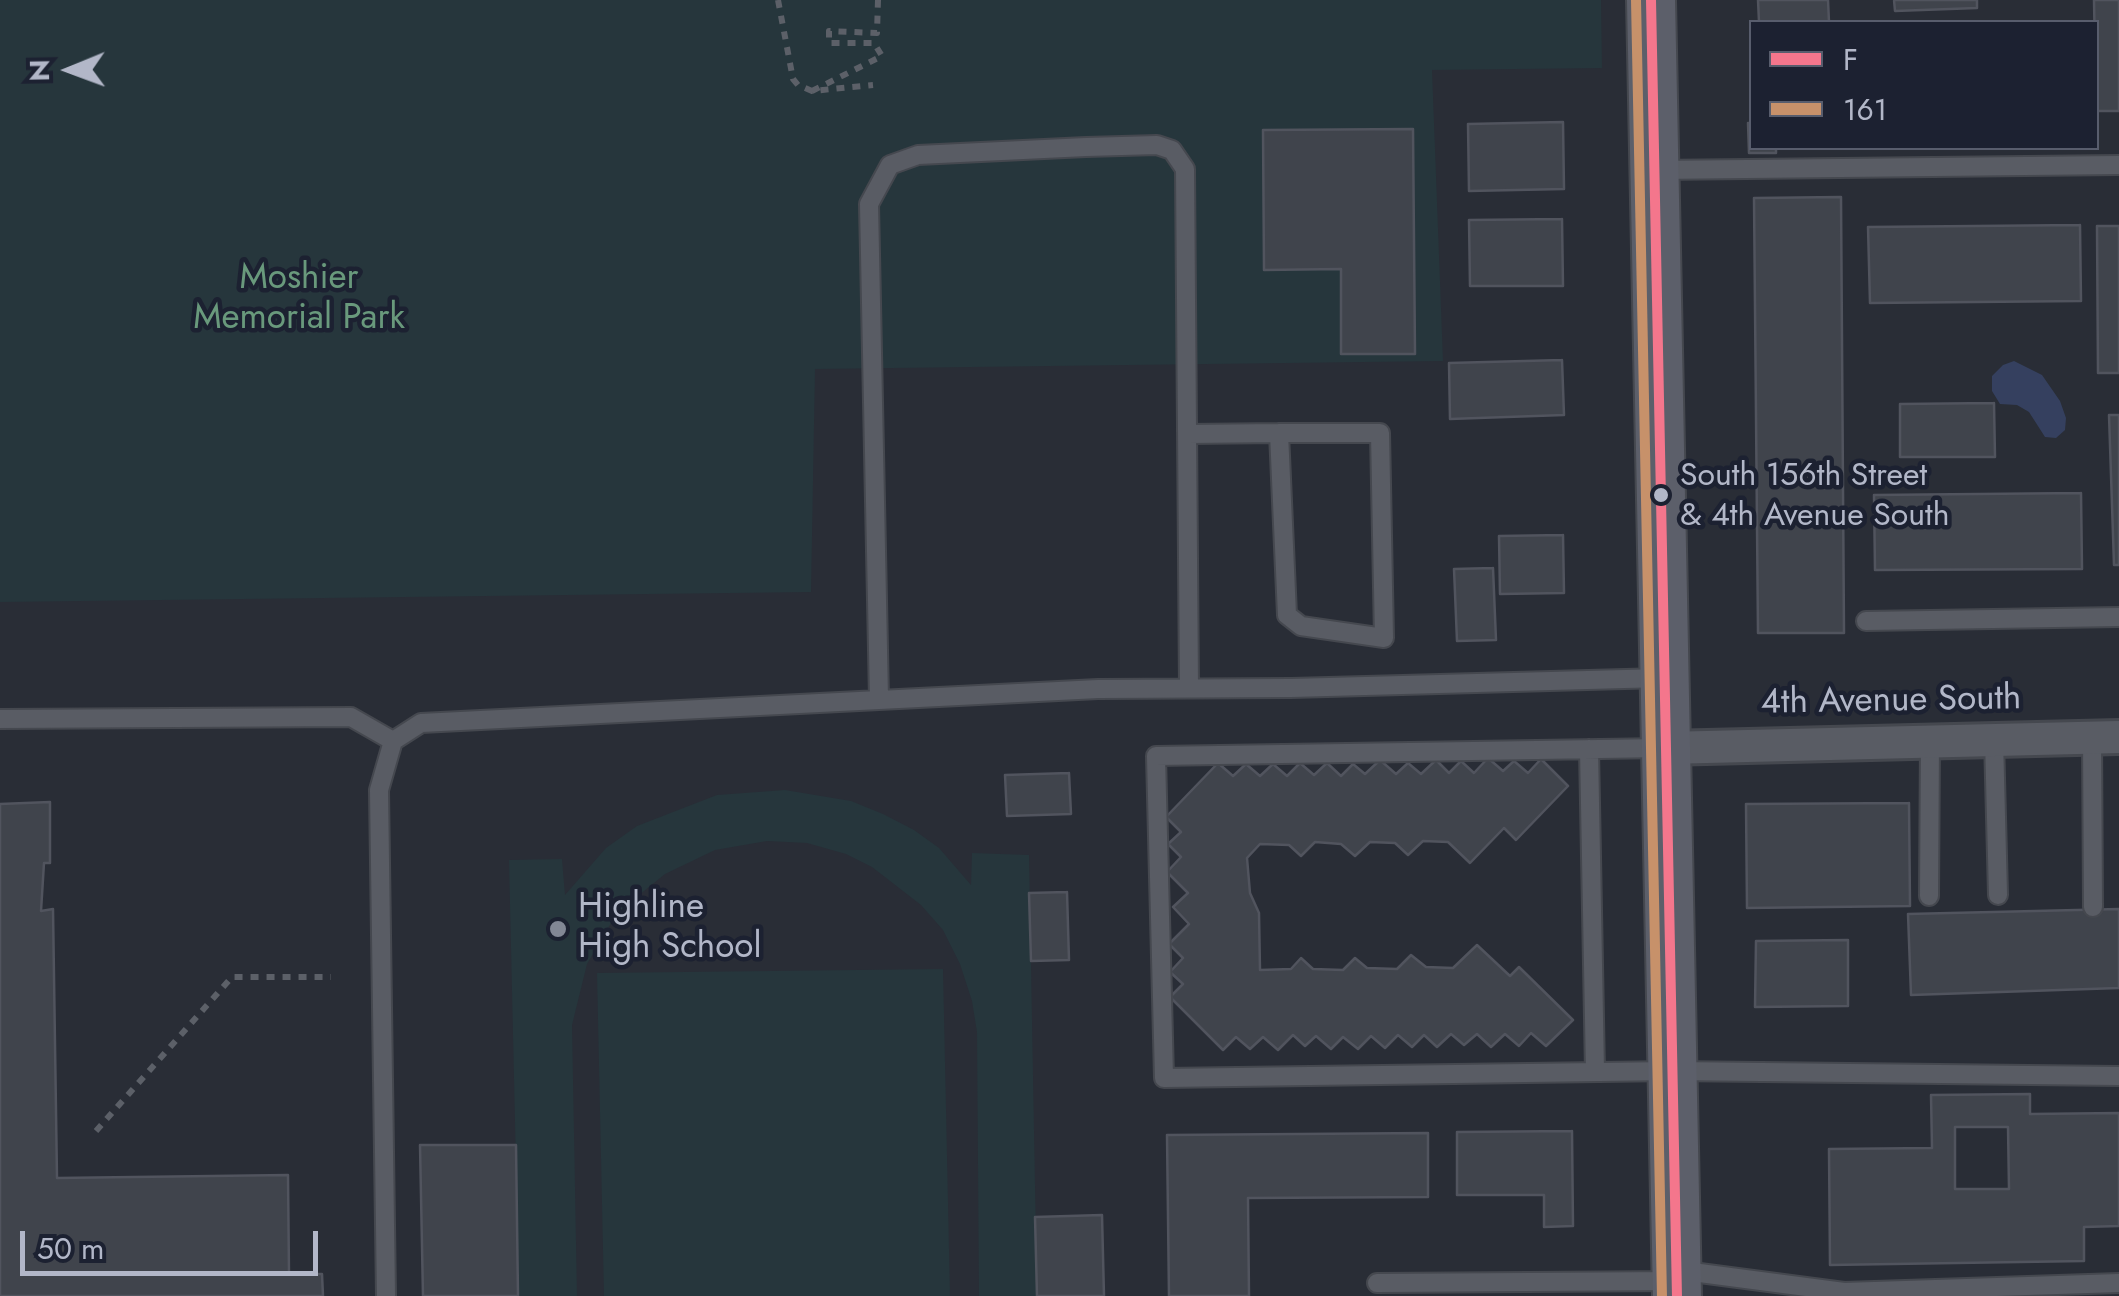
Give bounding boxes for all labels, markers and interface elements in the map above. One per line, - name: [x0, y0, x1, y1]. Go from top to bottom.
- north arrow: [20, 20, 120, 120]
- legend: [1749, 20, 2099, 150]
- text: F: [1843, 38, 1858, 81]
- text: N: [19, 59, 60, 82]
- text: 161: [1843, 88, 1887, 131]
- park label: Moshier Memorial Park: [193, 259, 405, 341]
- place label: South 156th Street & 4th Avenue South: [1680, 458, 1950, 533]
- marker: South 156th Street & 4th Avenue South: [1651, 485, 1671, 505]
- street label: 4th Avenue South: [1760, 679, 2022, 725]
- place label: Highline High School: [578, 888, 762, 970]
- marker: Highline High School: [547, 918, 569, 940]
- scale bar: [25, 1211, 322, 1273]
- text: 50 m: [37, 1227, 104, 1270]

